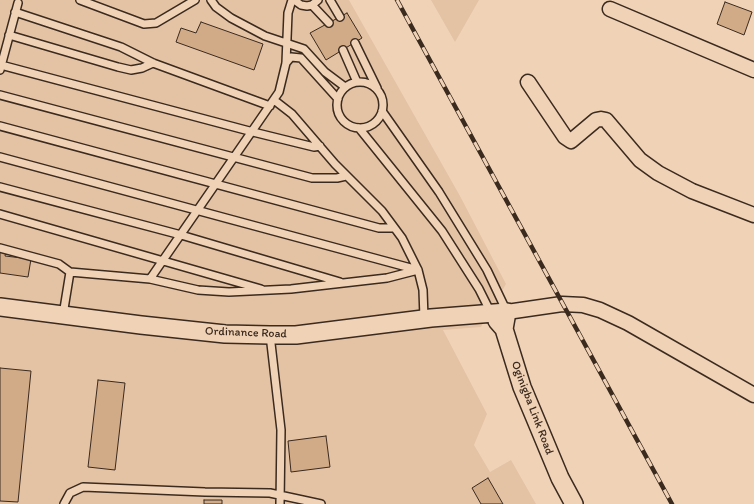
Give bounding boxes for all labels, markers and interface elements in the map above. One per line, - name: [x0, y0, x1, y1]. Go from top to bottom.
- street label: Ordinance Road: [205, 324, 287, 342]
- street label: Oginigba Link Road: [507, 359, 557, 457]

